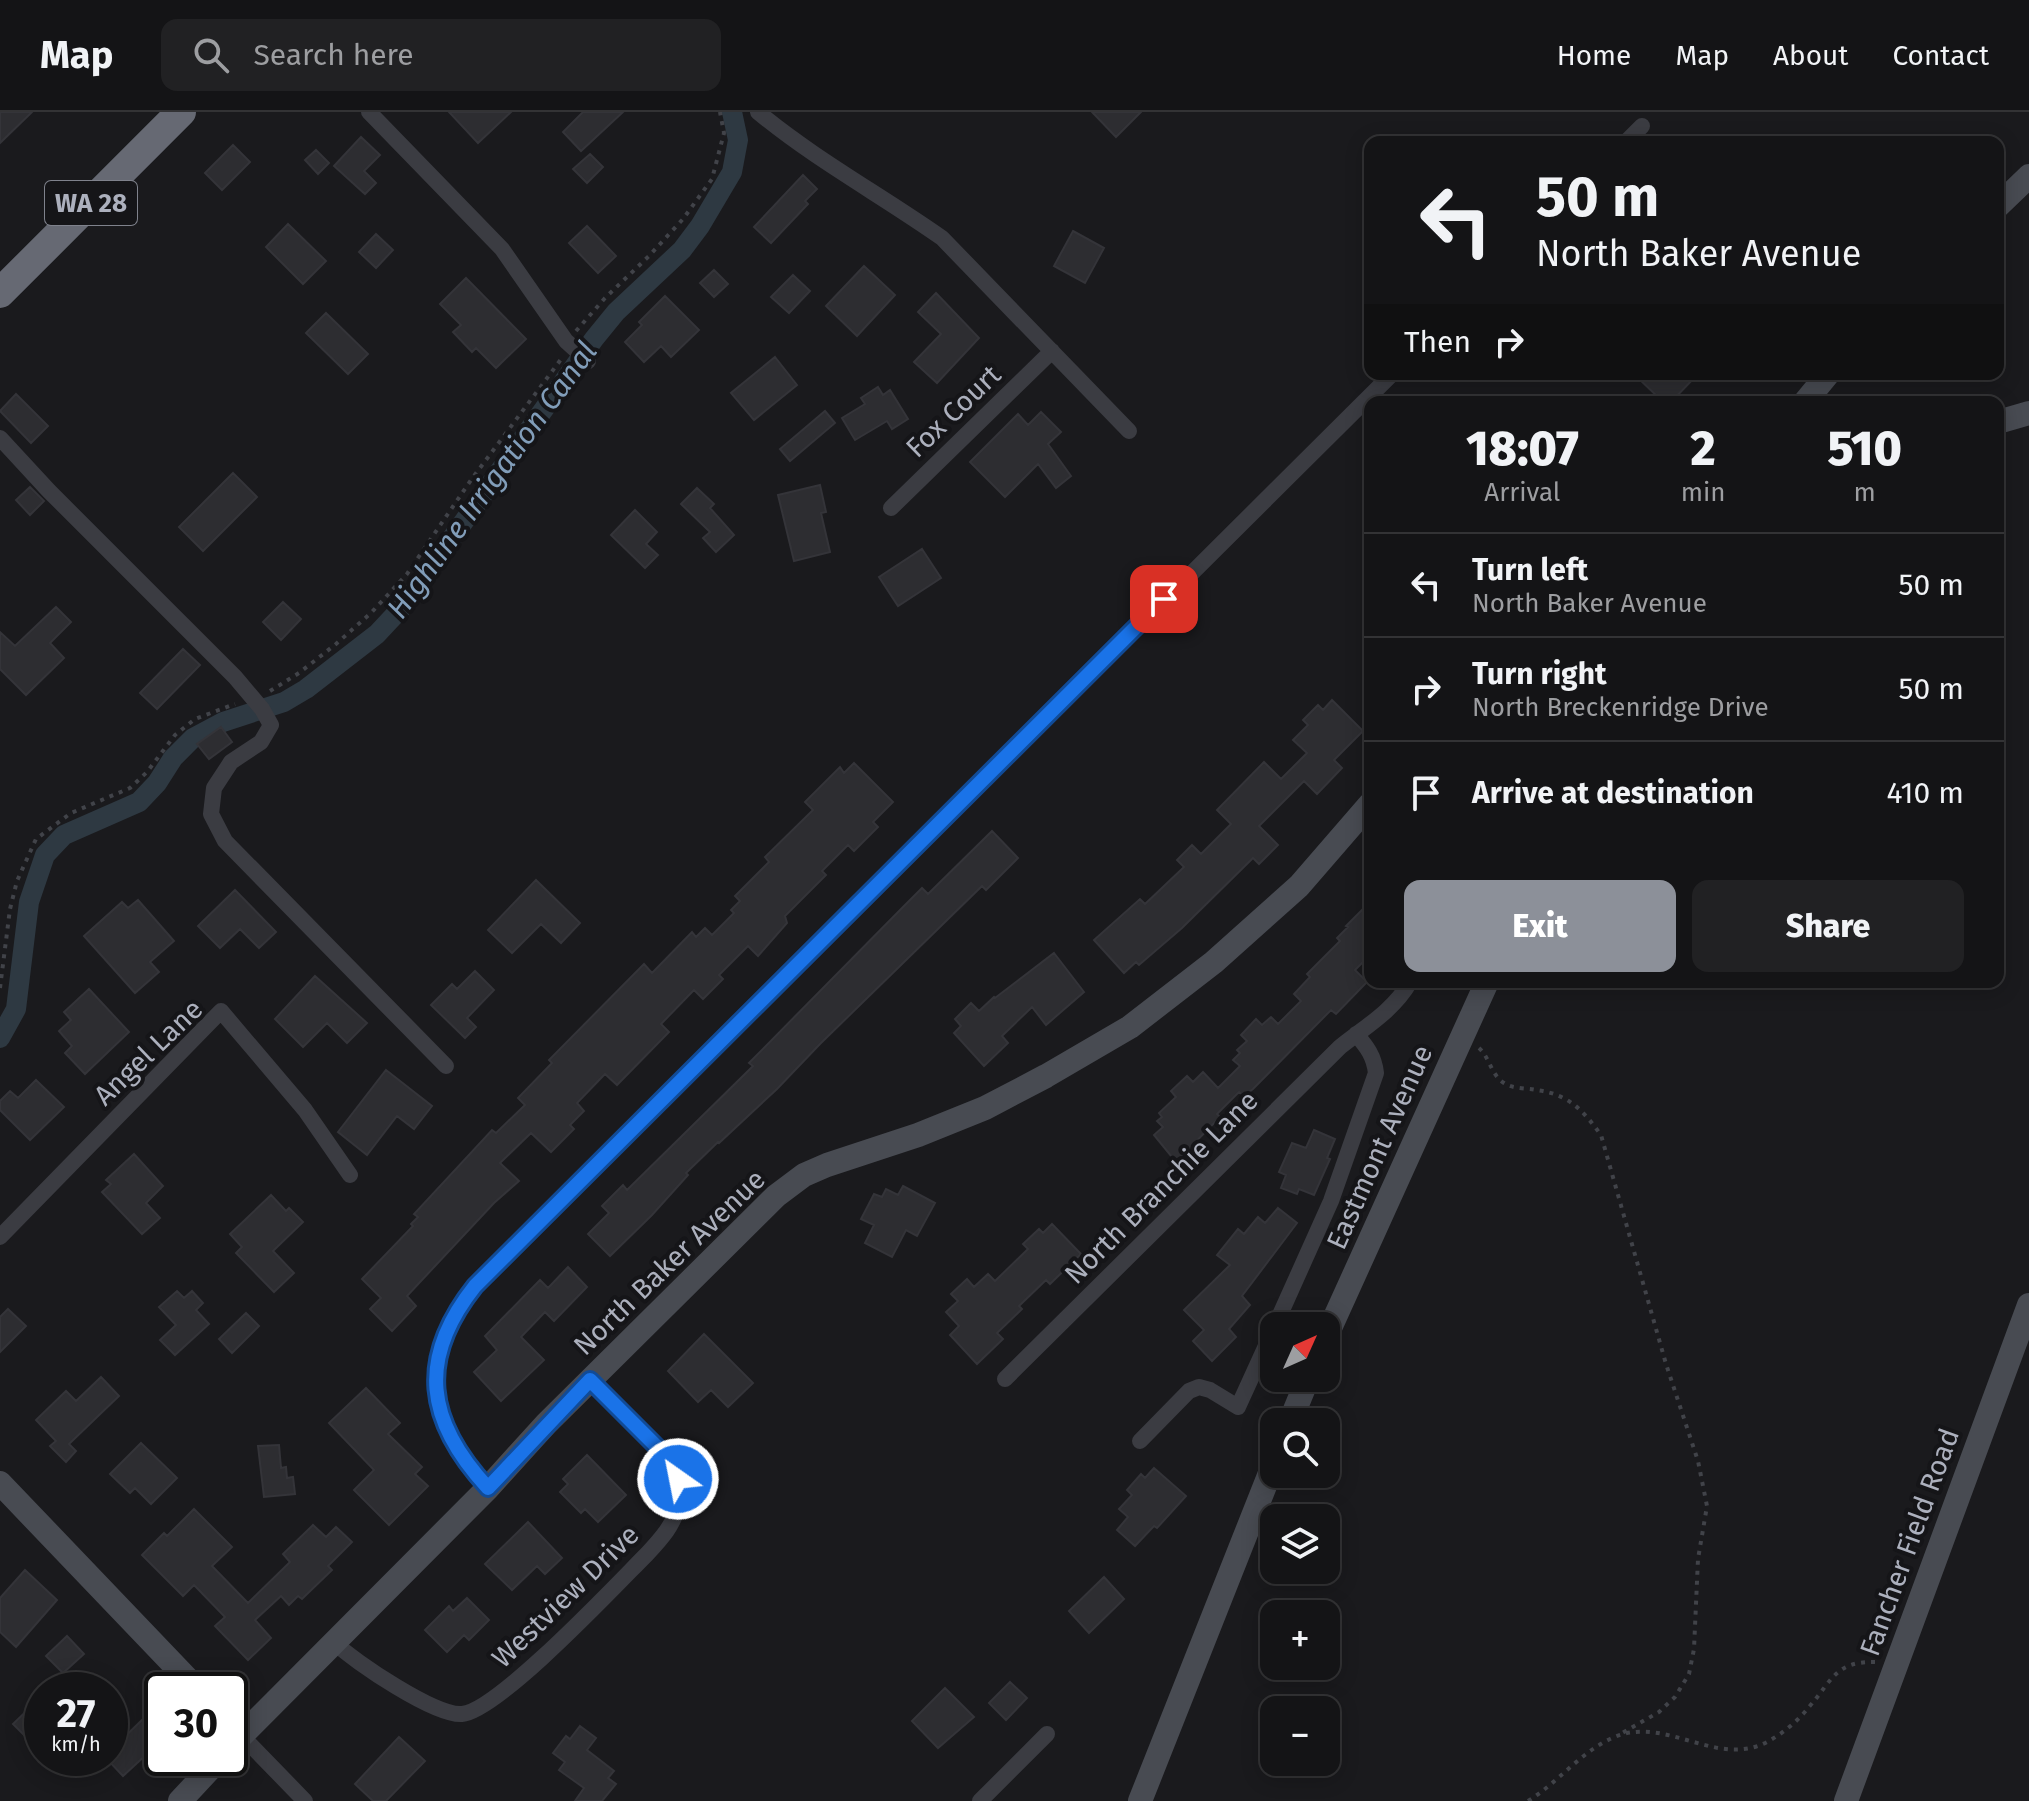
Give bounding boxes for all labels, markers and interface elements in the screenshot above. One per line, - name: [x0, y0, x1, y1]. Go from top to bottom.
- search box: [161, 19, 721, 91]
- text: Map: [40, 32, 113, 78]
- icon: search: [189, 33, 233, 77]
- text: Search here: [253, 37, 414, 73]
- text: Home: [1557, 39, 1631, 72]
- text: Map: [1675, 39, 1729, 72]
- text: About: [1773, 39, 1848, 72]
- text: Contact: [1892, 39, 1989, 72]
- text: 50 m: [1536, 164, 1659, 231]
- icon: left: [1404, 168, 1508, 272]
- road number: WA 28: [45, 181, 137, 225]
- text: North Baker Avenue: [1536, 232, 1861, 276]
- icon: right: [1487, 320, 1531, 364]
- text: Then: [1404, 324, 1471, 360]
- water label: Highline Irrigation Canal: [379, 335, 605, 625]
- street label: Fox Court: [899, 358, 1008, 464]
- text: 18:07: [1466, 420, 1579, 478]
- text: 2: [1691, 420, 1716, 478]
- text: 510: [1827, 420, 1902, 478]
- text: Arrival: [1484, 477, 1560, 508]
- text: min: [1681, 477, 1726, 508]
- text: m: [1854, 477, 1876, 508]
- text: Turn left: [1472, 552, 1588, 588]
- icon: left: [1404, 563, 1448, 607]
- pin: [1130, 565, 1198, 633]
- text: 50 m: [1899, 567, 1964, 603]
- icon: arrive: [1142, 577, 1186, 621]
- text: North Baker Avenue: [1472, 588, 1707, 619]
- text: Turn right: [1472, 656, 1607, 692]
- icon: right: [1404, 667, 1448, 711]
- text: 50 m: [1899, 671, 1964, 707]
- text: North Breckenridge Drive: [1472, 692, 1769, 723]
- icon: arrive: [1404, 771, 1448, 815]
- text: Arrive at destination: [1472, 775, 1754, 811]
- text: 410 m: [1886, 775, 1964, 811]
- button: Exit: [1404, 880, 1676, 972]
- button: Share: [1692, 880, 1964, 972]
- street label: Angel Lane: [87, 993, 209, 1112]
- street label: Eastmont Avenue: [1320, 1040, 1439, 1254]
- street label: North Branchie Lane: [1058, 1084, 1265, 1291]
- street label: North Baker Avenue: [567, 1163, 772, 1362]
- north arrow: [1260, 1312, 1340, 1392]
- map controls: [1260, 1312, 1340, 1776]
- button: search: [1260, 1408, 1340, 1488]
- street label: Fancher Field Road: [1853, 1424, 1966, 1660]
- position arrow: [636, 1437, 720, 1521]
- button: layers: [1260, 1504, 1340, 1584]
- street label: Westview Drive: [485, 1518, 646, 1675]
- button: +: [1260, 1600, 1340, 1680]
- speed limit sign: 30: [144, 1672, 248, 1776]
- text: 27: [57, 1690, 96, 1738]
- button: −: [1260, 1696, 1340, 1776]
- text: km/h: [51, 1732, 101, 1756]

